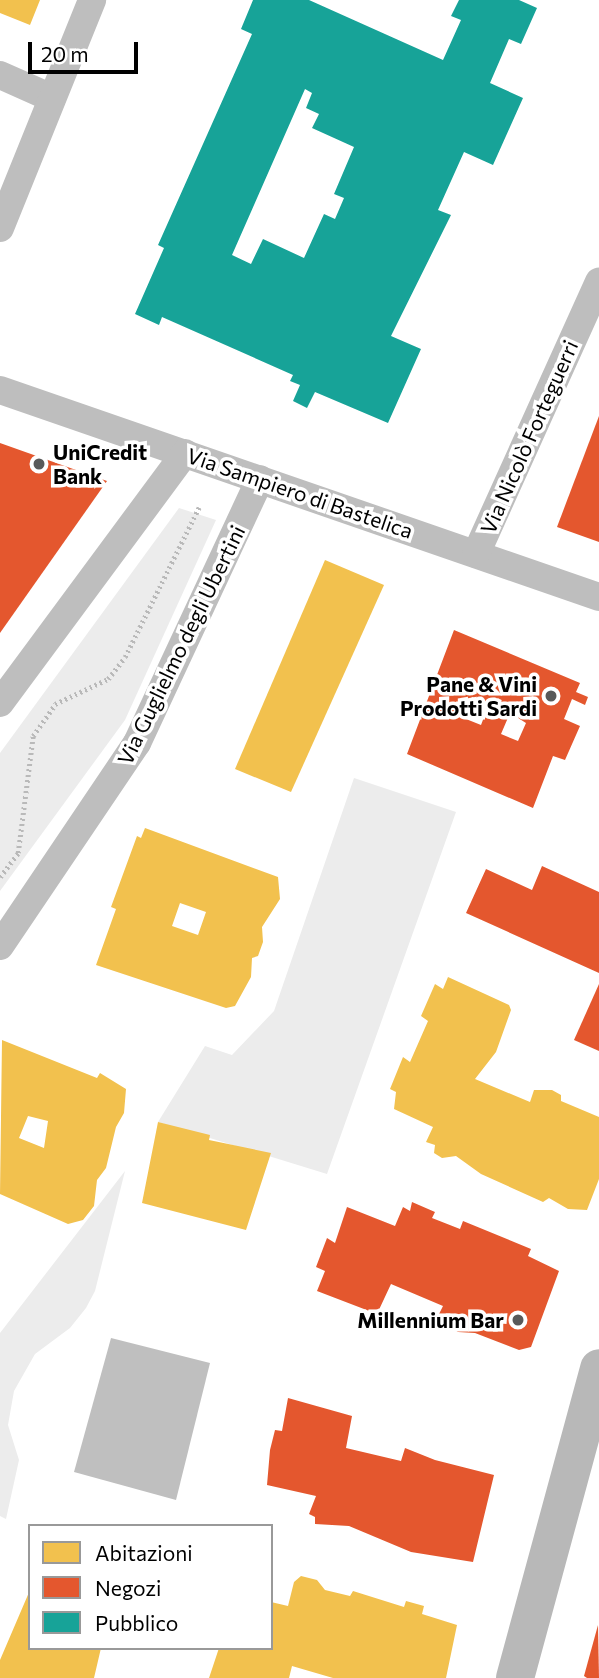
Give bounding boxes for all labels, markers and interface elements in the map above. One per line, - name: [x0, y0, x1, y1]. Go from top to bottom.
- scale bar: [32, 28, 142, 72]
- text: 20 m: [41, 41, 89, 66]
- street label: Via Nicolò Forteguerri: [475, 336, 583, 538]
- place label: UniCredit Bank: [53, 439, 147, 489]
- street label: Via Sampiero di Bastelica: [184, 442, 416, 544]
- marker: UniCredit Bank: [31, 456, 47, 472]
- street label: Via Guglielmo degli Ubertini: [112, 521, 250, 769]
- place label: Pane & Vini Prodotti Sardi: [400, 671, 537, 721]
- marker: Pane & Vini Prodotti Sardi: [543, 688, 559, 704]
- place label: Millennium Bar: [357, 1307, 504, 1333]
- marker: Millennium Bar: [510, 1312, 526, 1328]
- legend: [28, 1524, 273, 1650]
- text: Abitazioni: [95, 1540, 193, 1565]
- text: Negozi: [95, 1575, 161, 1600]
- text: Pubblico: [95, 1610, 178, 1635]

